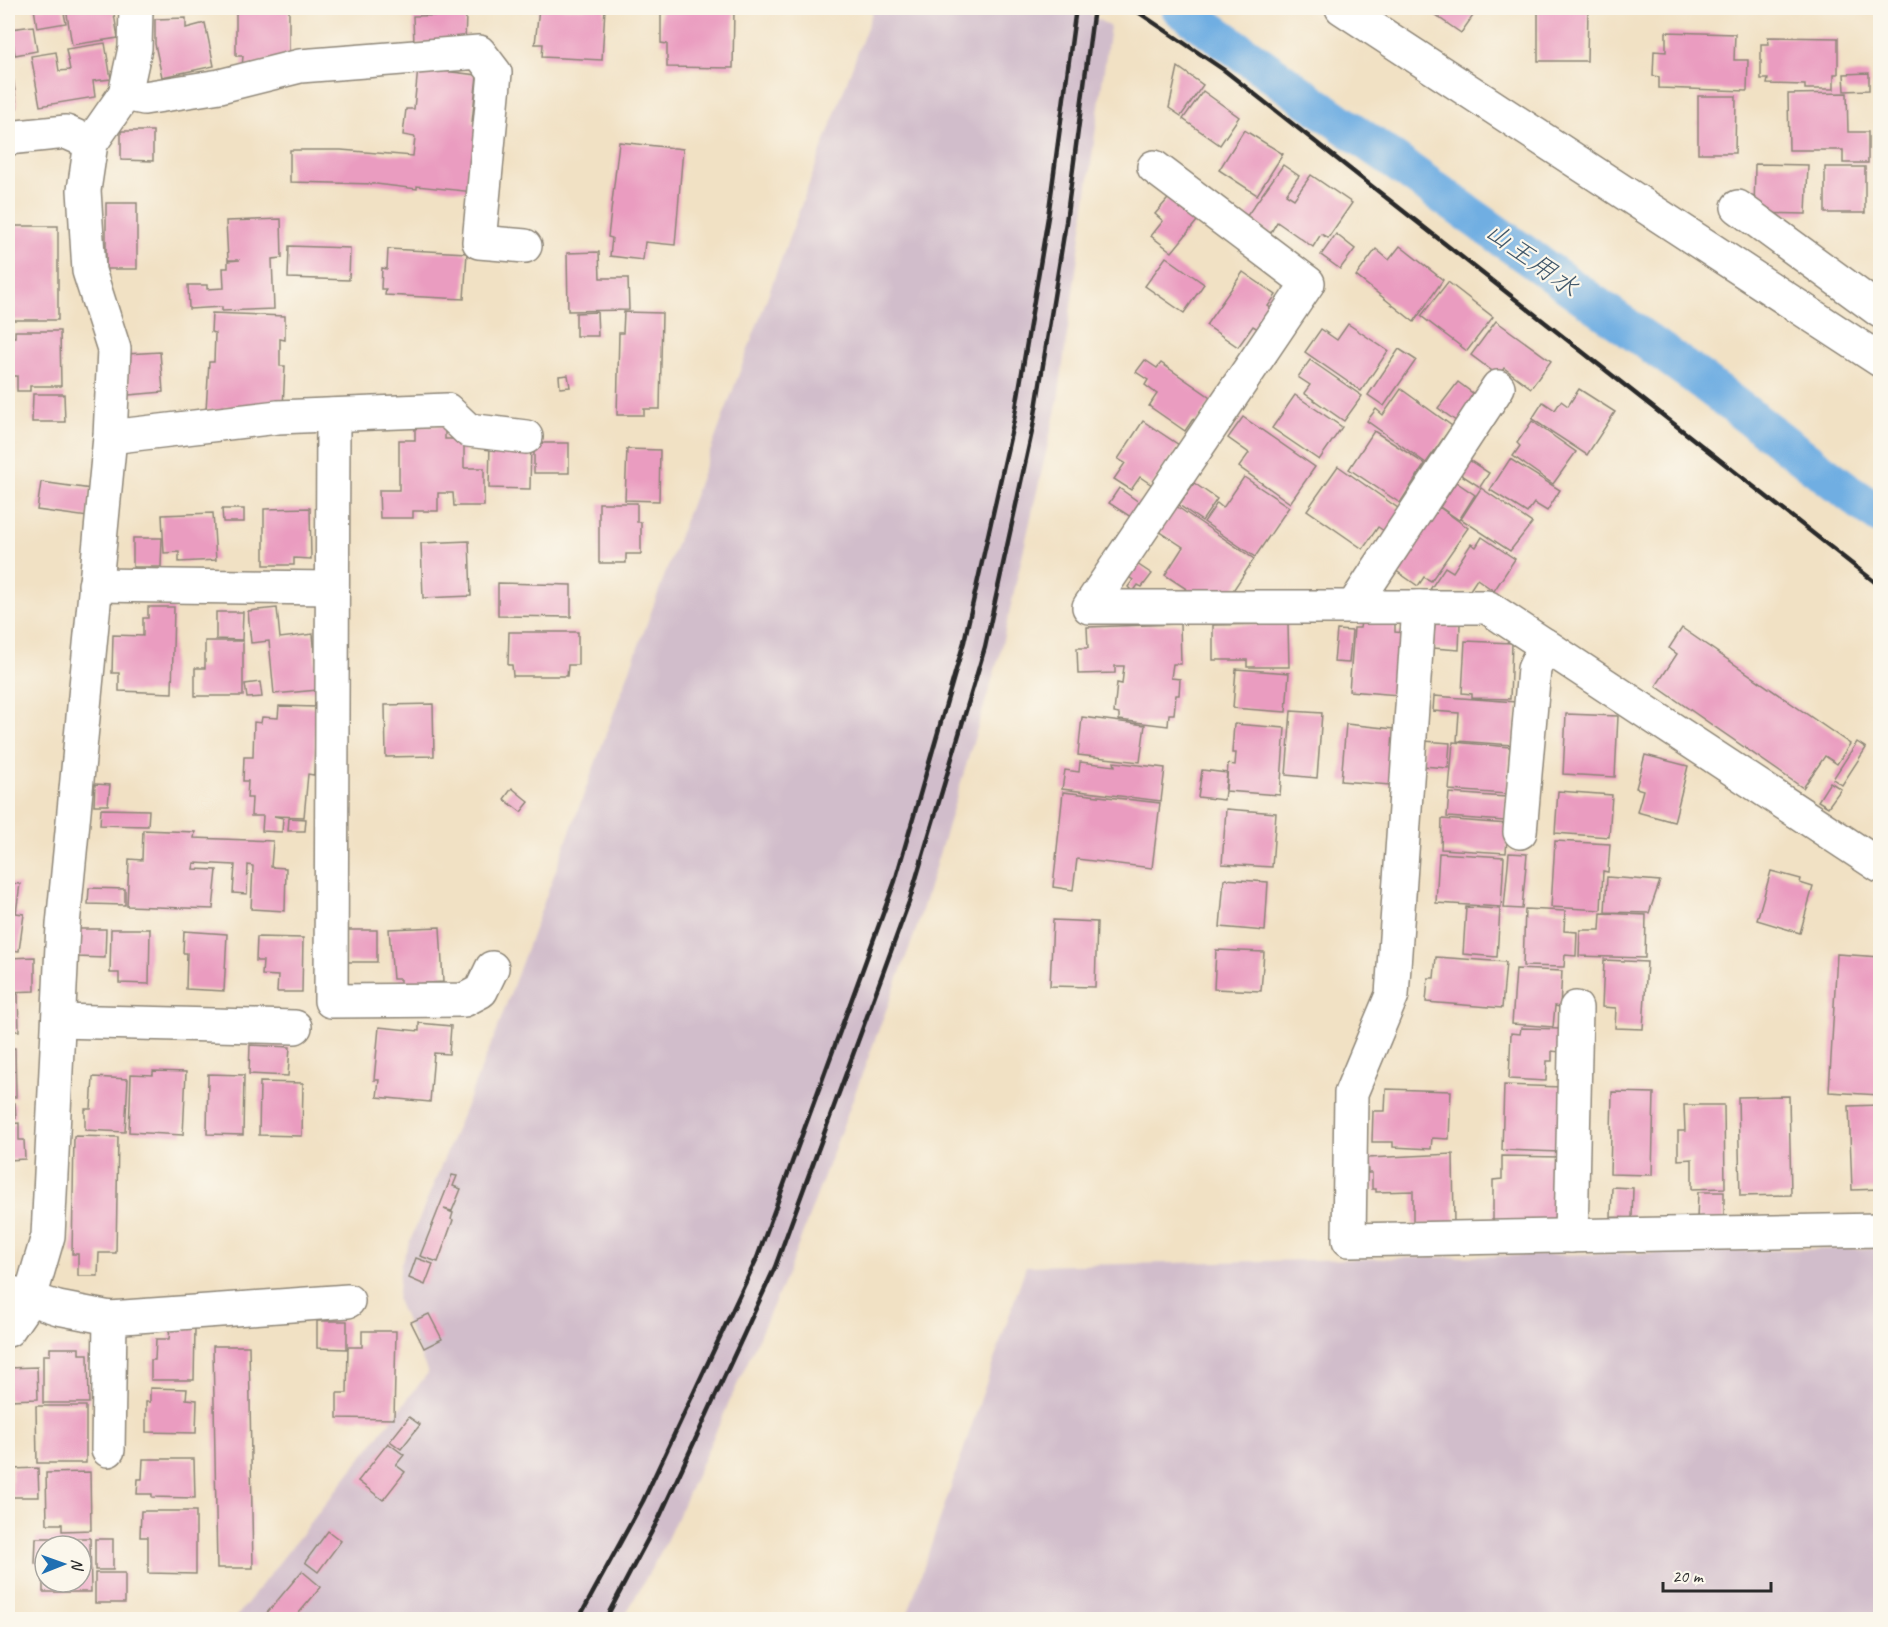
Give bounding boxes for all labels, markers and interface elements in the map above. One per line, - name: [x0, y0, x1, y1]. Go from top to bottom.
- water label: 山王用水: [1478, 214, 1586, 304]
- north arrow: [33, 1534, 93, 1594]
- scale bar: [1663, 1555, 1771, 1593]
- text: N: [67, 1559, 87, 1572]
- text: 20 m: [1672, 1565, 1705, 1587]

